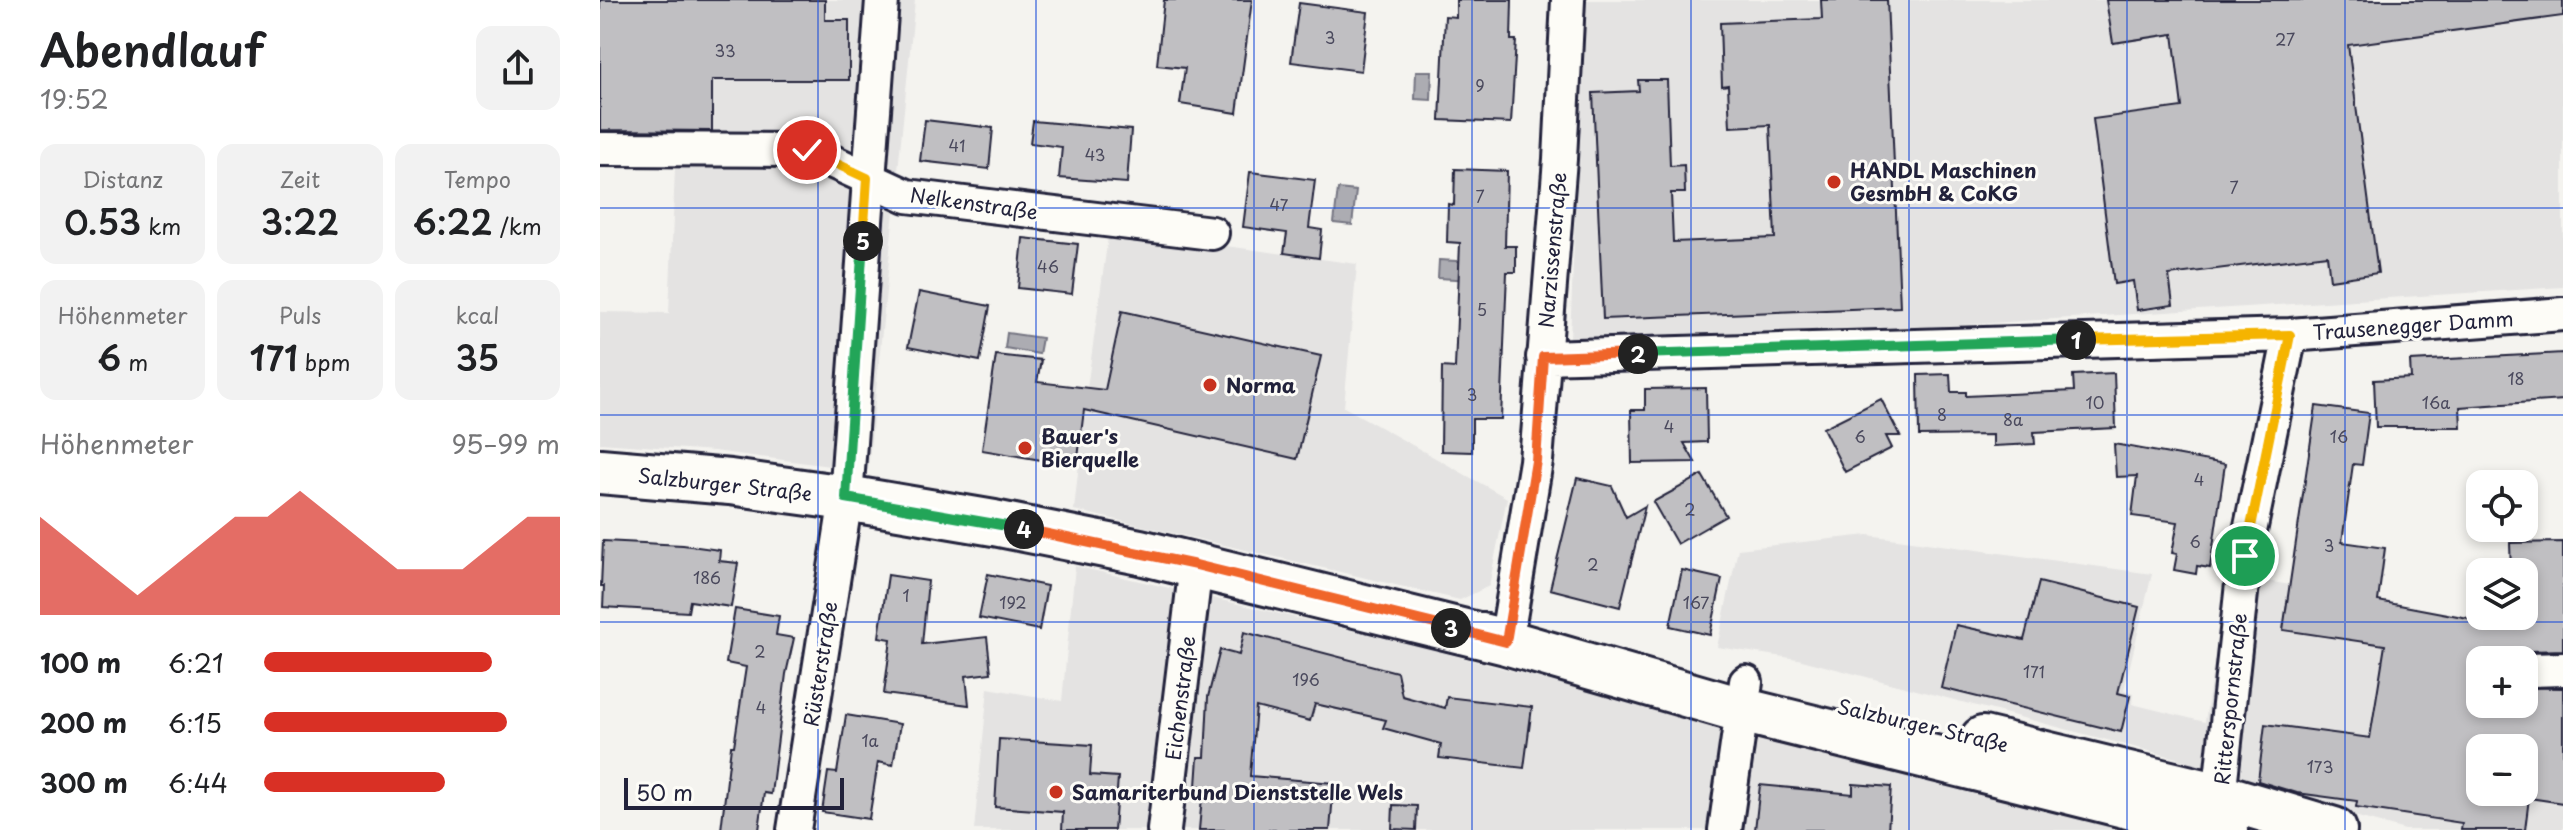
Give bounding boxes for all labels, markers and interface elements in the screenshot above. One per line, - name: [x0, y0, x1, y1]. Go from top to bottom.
- text: Abendlauf: [40, 16, 264, 82]
- house number: 3: [1325, 25, 1335, 49]
- button: share: [476, 26, 560, 110]
- house number: 27: [2275, 27, 2295, 51]
- house number: 33: [714, 38, 736, 62]
- house number: 9: [1475, 73, 1485, 97]
- text: 19:52: [40, 79, 109, 118]
- pin: [773, 116, 841, 184]
- icon: check: [785, 128, 829, 172]
- house number: 41: [949, 133, 965, 157]
- house number: 43: [1085, 142, 1105, 166]
- place label: HANDL Maschinen GesmbH & CoKG: [1850, 155, 2036, 208]
- text: Distanz: [82, 162, 163, 195]
- text: Zeit: [280, 162, 320, 195]
- text: Tempo: [444, 162, 511, 195]
- street label: Narzissenstraße: [1530, 171, 1574, 329]
- marker: HANDL Maschinen GesmbH & CoKG: [1825, 173, 1843, 191]
- house number: 7: [2229, 175, 2239, 199]
- street label: Nelkenstraße: [908, 179, 1040, 227]
- house number: 7: [1475, 184, 1485, 208]
- house number: 47: [1270, 192, 1289, 216]
- text: 0.53: [64, 195, 141, 247]
- text: 3:22: [261, 195, 339, 247]
- text: 6:22: [413, 195, 493, 247]
- text: km: [141, 209, 181, 242]
- text: /km: [493, 209, 542, 242]
- pin: 5: [843, 221, 883, 261]
- text: 5: [856, 224, 870, 257]
- house number: 46: [1037, 254, 1059, 278]
- house number: 5: [1477, 297, 1487, 321]
- text: Höhenmeter: [58, 298, 187, 331]
- text: Puls: [279, 298, 321, 331]
- text: kcal: [455, 298, 499, 331]
- street label: Trausenegger Damm: [2312, 303, 2514, 347]
- pin: 1: [2056, 320, 2096, 360]
- text: 1: [2071, 323, 2081, 356]
- text: 6: [97, 331, 121, 383]
- text: 171: [250, 331, 298, 383]
- text: 35: [455, 331, 499, 383]
- pin: 2: [1618, 334, 1658, 374]
- text: 2: [1630, 337, 1646, 370]
- text: m: [121, 345, 148, 378]
- text: bpm: [298, 345, 350, 378]
- house number: 18: [2507, 366, 2525, 390]
- place label: Norma: [1226, 370, 1296, 400]
- marker: Norma: [1201, 376, 1219, 394]
- house number: 3: [1467, 382, 1477, 406]
- house number: 10: [2086, 390, 2104, 414]
- house number: 16a: [2422, 390, 2450, 414]
- house number: 8: [1937, 402, 1947, 426]
- house number: 8a: [2003, 407, 2023, 431]
- house number: 4: [1664, 414, 1674, 438]
- place label: Bauer's Bierquelle: [1041, 421, 1139, 474]
- text: Höhenmeter: [40, 424, 193, 463]
- text: 95–99 m: [451, 424, 560, 463]
- house number: 6: [1854, 424, 1866, 448]
- house number: 16: [2330, 424, 2348, 448]
- marker: Bauer's Bierquelle: [1016, 439, 1034, 457]
- street label: Salzburger Straße: [637, 460, 813, 508]
- house number: 4: [2194, 467, 2204, 491]
- map controls: [2466, 470, 2538, 806]
- button: locate: [2466, 470, 2538, 542]
- house number: 2: [1684, 497, 1696, 521]
- pin: 4: [1004, 509, 1044, 549]
- text: 4: [1017, 512, 1031, 545]
- pin: [2211, 522, 2279, 590]
- house number: 6: [2189, 529, 2201, 553]
- house number: 3: [2324, 533, 2334, 557]
- icon: arrive: [2223, 534, 2267, 578]
- house number: 2: [1587, 552, 1599, 576]
- button: layers: [2466, 558, 2538, 630]
- house number: 186: [693, 565, 721, 589]
- house number: 1: [902, 583, 910, 607]
- house number: 192: [999, 590, 1027, 614]
- house number: 167: [1683, 590, 1709, 614]
- street label: Rüsterstraße: [795, 599, 845, 729]
- pin: 3: [1431, 608, 1471, 648]
- text: 3: [1444, 611, 1458, 644]
- street label: Ritterspornstraße: [2206, 611, 2254, 787]
- street label: Eichenstraße: [1158, 634, 1202, 762]
- house number: 2: [754, 639, 766, 663]
- text: 100 m: [40, 643, 121, 682]
- text: 6:21: [168, 643, 224, 682]
- button: +: [2466, 646, 2538, 718]
- house number: 171: [2023, 659, 2045, 683]
- house number: 196: [1292, 667, 1320, 691]
- street label: Salzburger Straße: [1835, 691, 2012, 759]
- house number: 4: [756, 695, 766, 719]
- text: 200 m: [40, 703, 127, 742]
- text: 6:15: [168, 703, 222, 742]
- house number: 1a: [861, 728, 879, 752]
- button: −: [2466, 734, 2538, 806]
- house number: 173: [2307, 754, 2333, 778]
- text: 300 m: [40, 763, 128, 802]
- text: 6:44: [168, 763, 228, 802]
- scale bar: [624, 774, 844, 810]
- text: 50 m: [636, 775, 693, 808]
- place label: Samariterbund Dienststelle Wels: [1072, 777, 1404, 807]
- marker: Samariterbund Dienststelle Wels: [1047, 783, 1065, 801]

